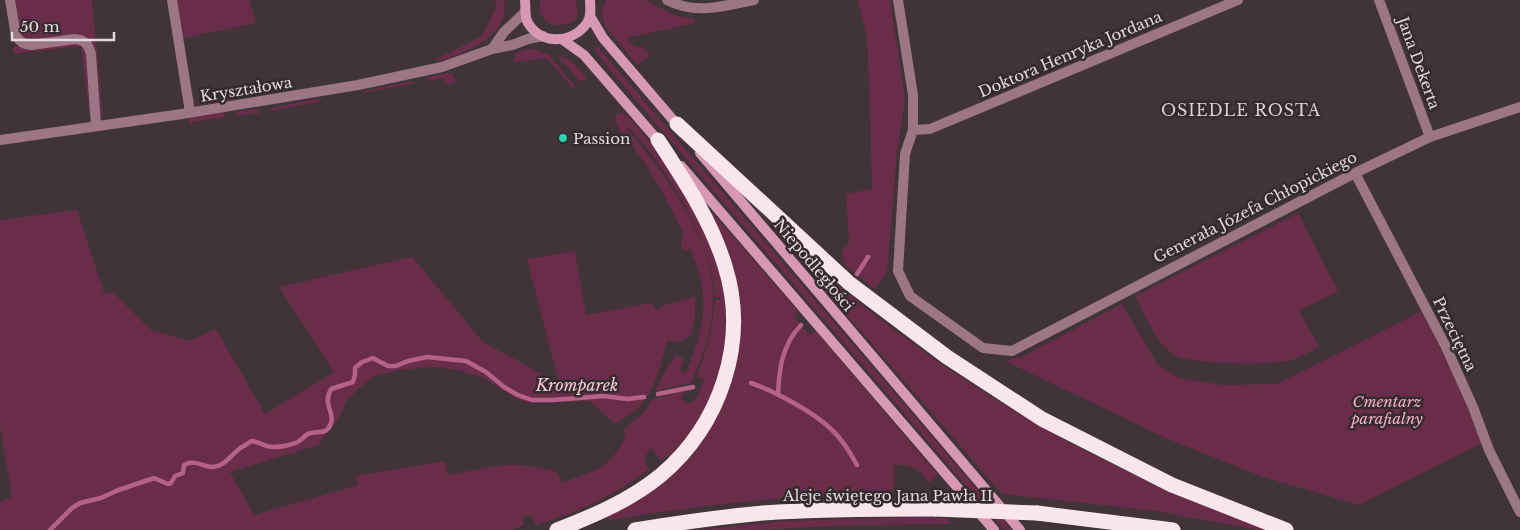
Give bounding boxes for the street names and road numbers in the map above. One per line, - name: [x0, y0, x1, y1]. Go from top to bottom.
- street label: Doktora Henryka Jordana: [975, 6, 1165, 101]
- street label: Jana Dekerta: [1393, 12, 1445, 112]
- street label: Kryształowa: [199, 72, 294, 106]
- street label: Generała Józefa Chłopickiego: [1150, 147, 1360, 267]
- street label: Niepodległości: [770, 215, 858, 315]
- street label: Przeciętna: [1429, 294, 1481, 375]
- street label: Aleje świętego Jana Pawła II: [782, 486, 993, 505]

